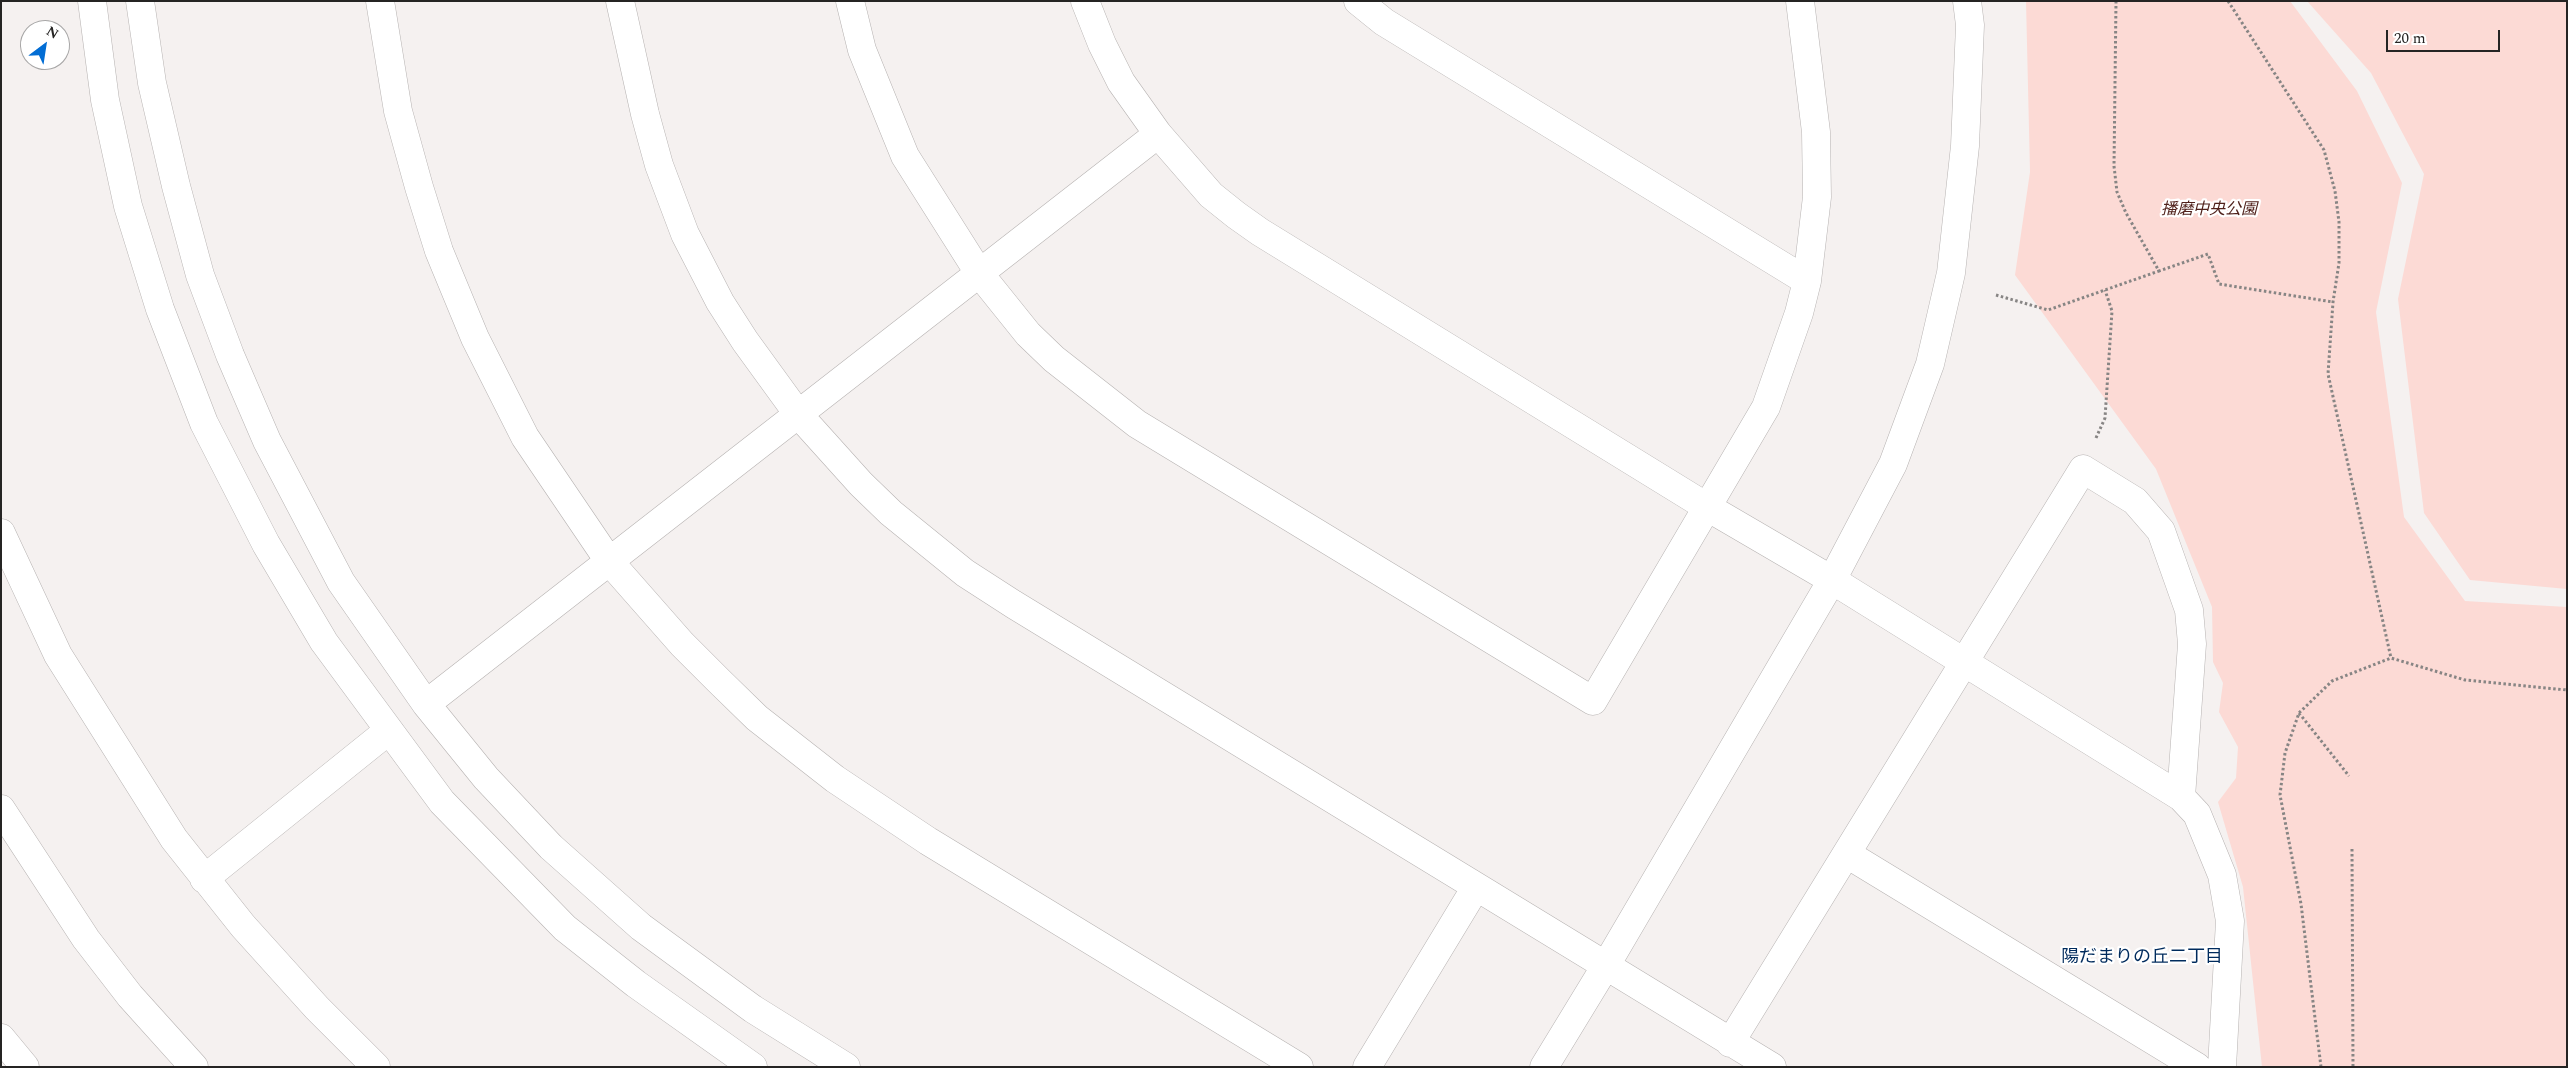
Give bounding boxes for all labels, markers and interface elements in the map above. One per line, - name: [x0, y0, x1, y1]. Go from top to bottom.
- north arrow: [20, 20, 70, 70]
- scale bar: [2388, 20, 2502, 52]
- text: N: [42, 21, 63, 45]
- text: 20 m: [2394, 27, 2426, 50]
- park label: 播磨中央公園: [2161, 201, 2257, 221]
- district label: 陽だまりの丘二丁目: [2061, 947, 2223, 969]

